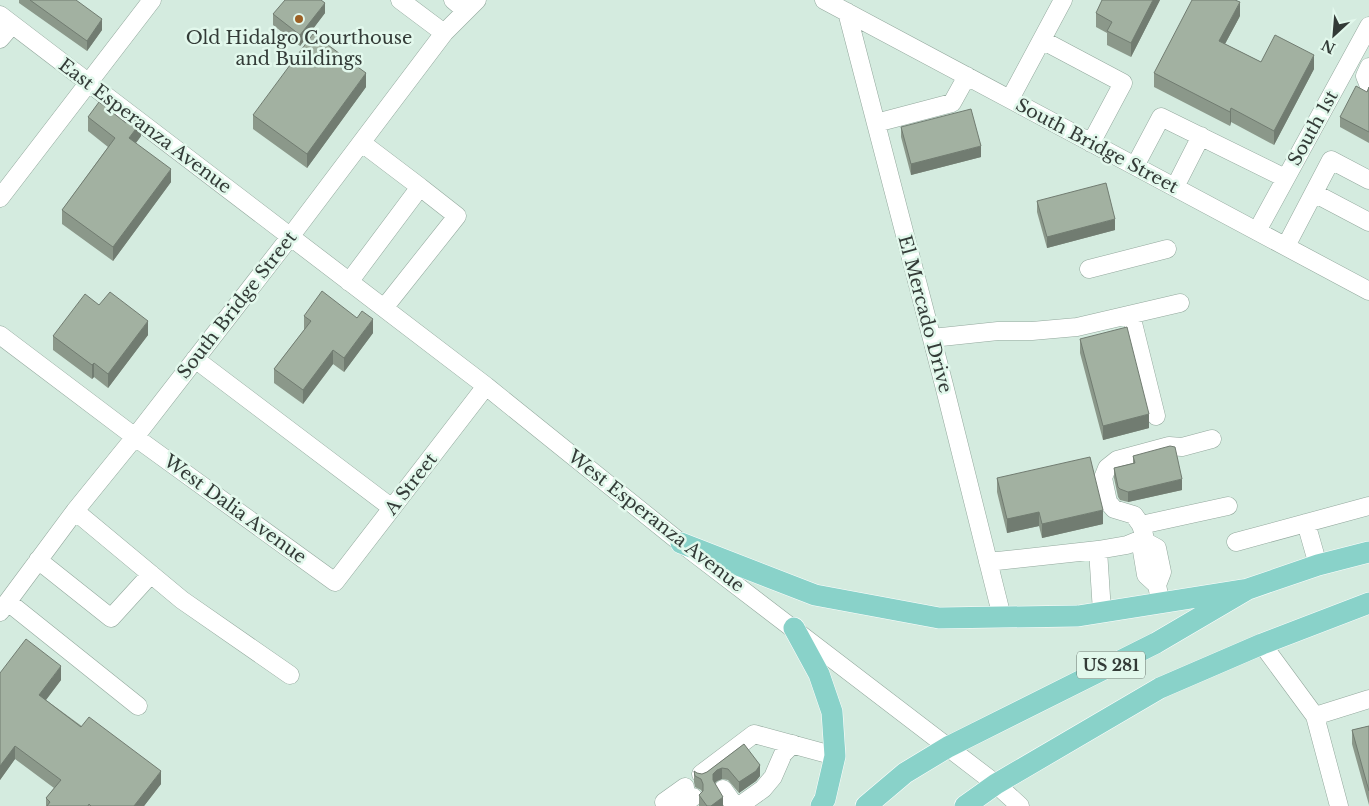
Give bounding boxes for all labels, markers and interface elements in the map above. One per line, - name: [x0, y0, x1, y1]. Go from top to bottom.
- north arrow: [1309, 10, 1359, 60]
- marker: Old Hidalgo Courthouse and Buildings: [293, 13, 305, 25]
- place label: Old Hidalgo Courthouse and Buildings: [186, 27, 412, 70]
- text: N: [1318, 36, 1338, 58]
- street label: East Esperanza Avenue: [54, 54, 236, 198]
- street label: South 1st: [1283, 86, 1343, 170]
- street label: South Bridge Street: [1012, 94, 1182, 198]
- street label: South Bridge Street: [173, 227, 301, 383]
- street label: El Mercado Drive: [893, 233, 957, 395]
- street label: West Esperanza Avenue: [563, 445, 749, 597]
- street label: West Dalia Avenue: [159, 449, 311, 568]
- street label: A Street: [379, 449, 442, 520]
- road number: US 281: [1077, 652, 1145, 678]

